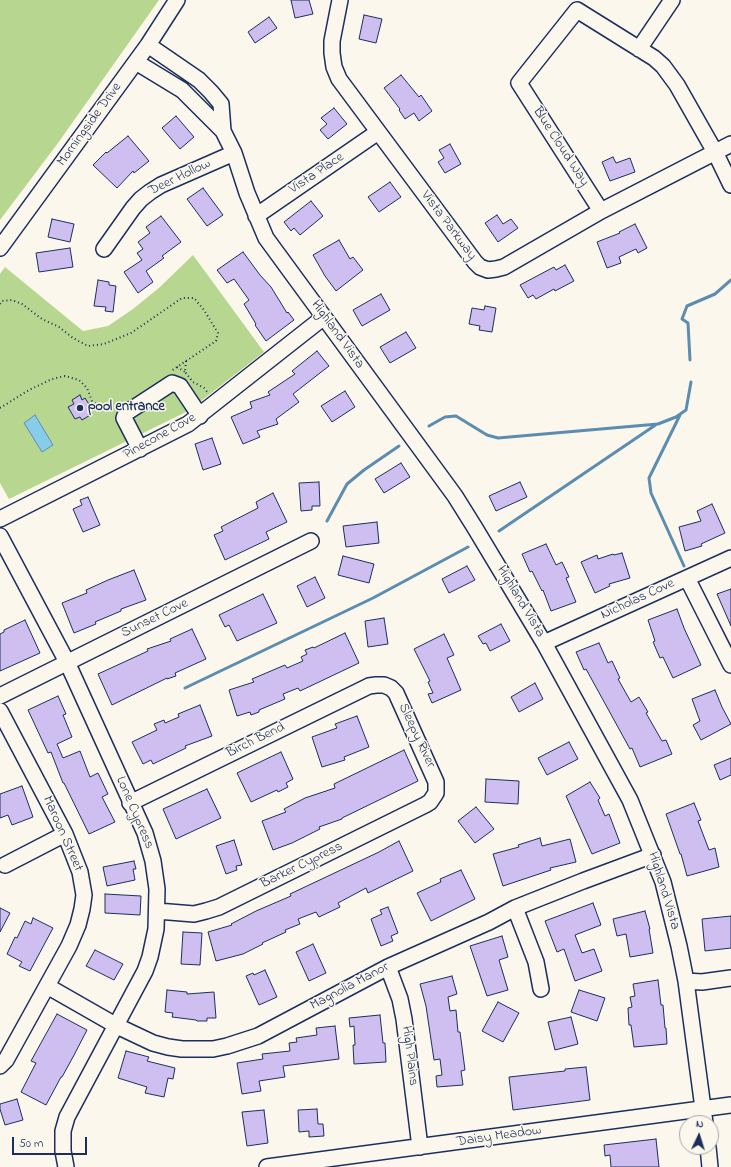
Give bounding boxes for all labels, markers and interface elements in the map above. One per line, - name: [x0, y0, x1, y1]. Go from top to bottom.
- street label: Morningside Drive: [54, 80, 126, 170]
- street label: Blue Cloud Way: [528, 104, 592, 190]
- street label: Vista Place: [286, 150, 348, 198]
- street label: Deer Hollow: [146, 156, 214, 200]
- street label: Vista Parkway: [416, 188, 480, 264]
- street label: Highland Vista: [307, 298, 367, 372]
- place label: pool entrance: [88, 400, 165, 416]
- marker: pool entrance: [75, 403, 85, 413]
- street label: Pinecone Cove: [121, 410, 199, 464]
- street label: Highland Vista: [492, 563, 548, 641]
- street label: Nicholas Cove: [599, 576, 677, 624]
- street label: Sunset Cove: [119, 596, 191, 642]
- street label: Sleepy River: [394, 701, 438, 771]
- street label: Birch Bend: [224, 720, 288, 762]
- street label: Lone Cypress: [111, 774, 157, 852]
- street label: Maroon Street: [38, 794, 86, 874]
- street label: Barker Cypress: [258, 839, 346, 893]
- street label: Highland Vista: [643, 850, 683, 932]
- street label: Magnolia Manor: [308, 959, 392, 1015]
- street label: High Plains: [397, 1025, 421, 1087]
- north arrow: [679, 1115, 719, 1155]
- text: N: [695, 1116, 704, 1132]
- street label: Daisy Meadow: [456, 1123, 542, 1151]
- scale bar: [14, 1129, 89, 1155]
- text: 50 m: [19, 1135, 43, 1153]

